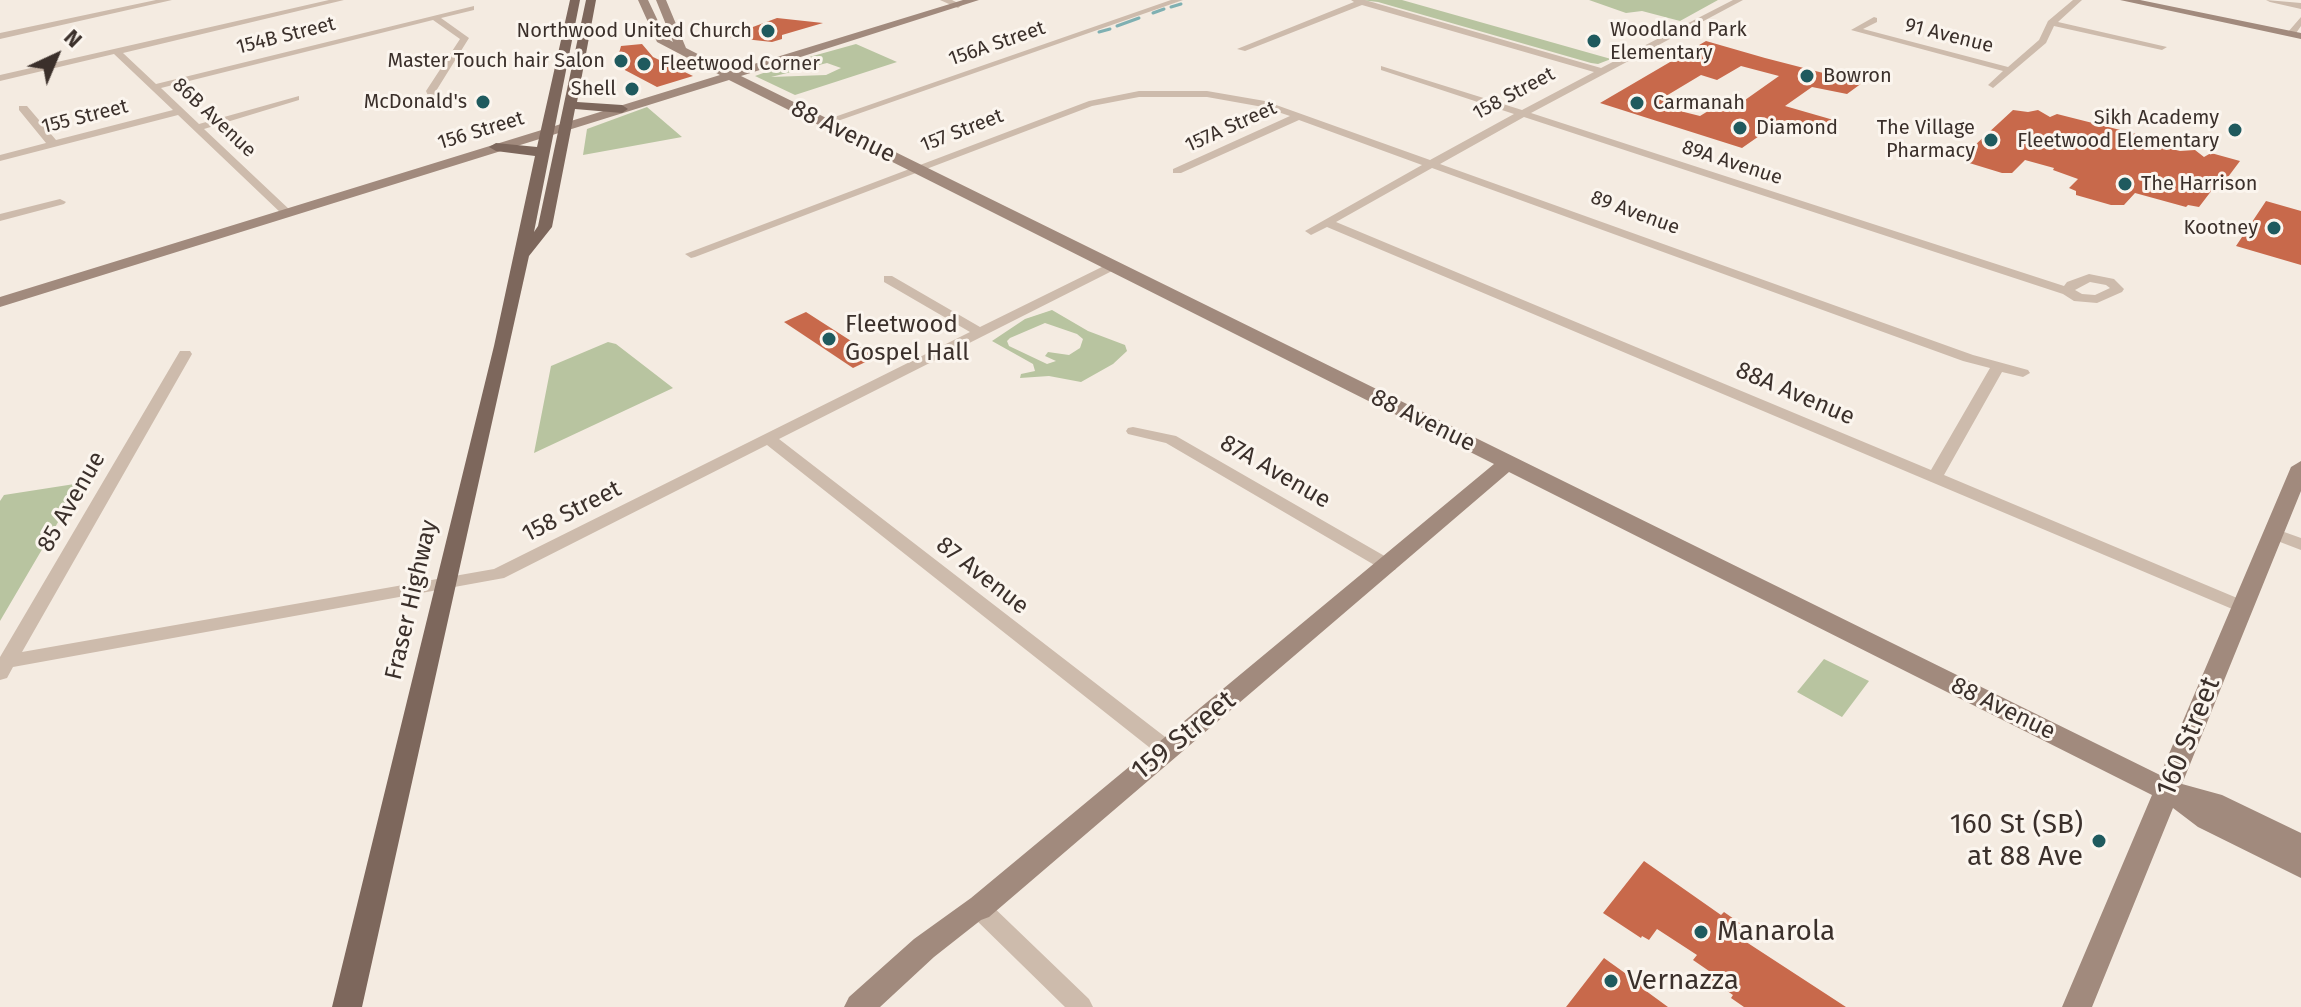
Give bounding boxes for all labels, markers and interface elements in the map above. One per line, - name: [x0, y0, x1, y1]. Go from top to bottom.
- street label: 154B Street: [234, 12, 338, 60]
- street label: 91 Avenue: [1902, 13, 1996, 59]
- north arrow: [16, 16, 96, 96]
- street label: 156A Street: [946, 16, 1048, 72]
- place label: Woodland Park Elementary: [1610, 18, 1747, 65]
- place label: Northwood United Church: [517, 19, 752, 43]
- marker: Northwood United Church: [759, 22, 777, 40]
- text: N: [58, 24, 88, 53]
- marker: Woodland Park Elementary: [1585, 32, 1603, 50]
- place label: Master Touch hair Salon: [387, 49, 605, 73]
- marker: Master Touch hair Salon: [612, 52, 630, 70]
- place label: Fleetwood Corner: [660, 52, 820, 76]
- marker: Fleetwood Corner: [635, 55, 653, 73]
- street label: 158 Street: [1469, 62, 1559, 126]
- place label: Bowron: [1823, 64, 1892, 88]
- marker: Bowron: [1798, 67, 1816, 85]
- street label: 86B Avenue: [167, 73, 261, 163]
- place label: Shell: [571, 77, 616, 101]
- marker: Shell: [623, 80, 641, 98]
- place label: McDonald's: [364, 90, 467, 114]
- place label: Carmanah: [1653, 91, 1745, 115]
- marker: McDonald's: [474, 93, 492, 111]
- street label: 88 Avenue: [786, 94, 900, 170]
- marker: Carmanah: [1628, 94, 1646, 112]
- street label: 155 Street: [39, 95, 131, 139]
- street label: 157A Street: [1182, 96, 1280, 158]
- street label: 157 Street: [917, 104, 1007, 158]
- place label: Sikh Academy Fleetwood Elementary: [2017, 106, 2219, 153]
- street label: 156 Street: [435, 107, 527, 155]
- place label: Diamond: [1756, 116, 1838, 140]
- place label: The Village Pharmacy: [1877, 116, 1975, 163]
- marker: Diamond: [1731, 119, 1749, 137]
- marker: Sikh Academy Fleetwood Elementary: [2226, 121, 2244, 139]
- marker: The Village Pharmacy: [1982, 131, 2000, 149]
- street label: 89A Avenue: [1679, 135, 1785, 191]
- place label: The Harrison: [2141, 172, 2258, 196]
- marker: The Harrison: [2116, 175, 2134, 193]
- street label: 89 Avenue: [1587, 186, 1683, 240]
- place label: Kootney: [2184, 216, 2258, 240]
- marker: Kootney: [2265, 219, 2283, 237]
- place label: Fleetwood Gospel Hall: [845, 311, 969, 367]
- marker: Fleetwood Gospel Hall: [820, 330, 838, 348]
- street label: 88A Avenue: [1731, 356, 1859, 432]
- street label: 88 Avenue: [1366, 383, 1480, 459]
- street label: 87A Avenue: [1215, 429, 1335, 515]
- street label: 85 Avenue: [32, 447, 112, 557]
- street label: 158 Street: [518, 475, 626, 549]
- street label: Fraser Highway: [380, 517, 444, 683]
- street label: 87 Avenue: [930, 531, 1034, 621]
- street label: 88 Avenue: [1946, 671, 2060, 747]
- street label: 160 Street: [2150, 672, 2228, 802]
- street label: 159 Street: [1125, 684, 1243, 788]
- place label: 160 St (SB) at 88 Ave: [1950, 808, 2083, 874]
- marker: 160 St (SB) at 88 Ave: [2090, 832, 2108, 850]
- place label: Manarola: [1717, 915, 1835, 949]
- marker: Manarola: [1692, 923, 1710, 941]
- place label: Vernazza: [1627, 964, 1739, 998]
- marker: Vernazza: [1602, 972, 1620, 990]

